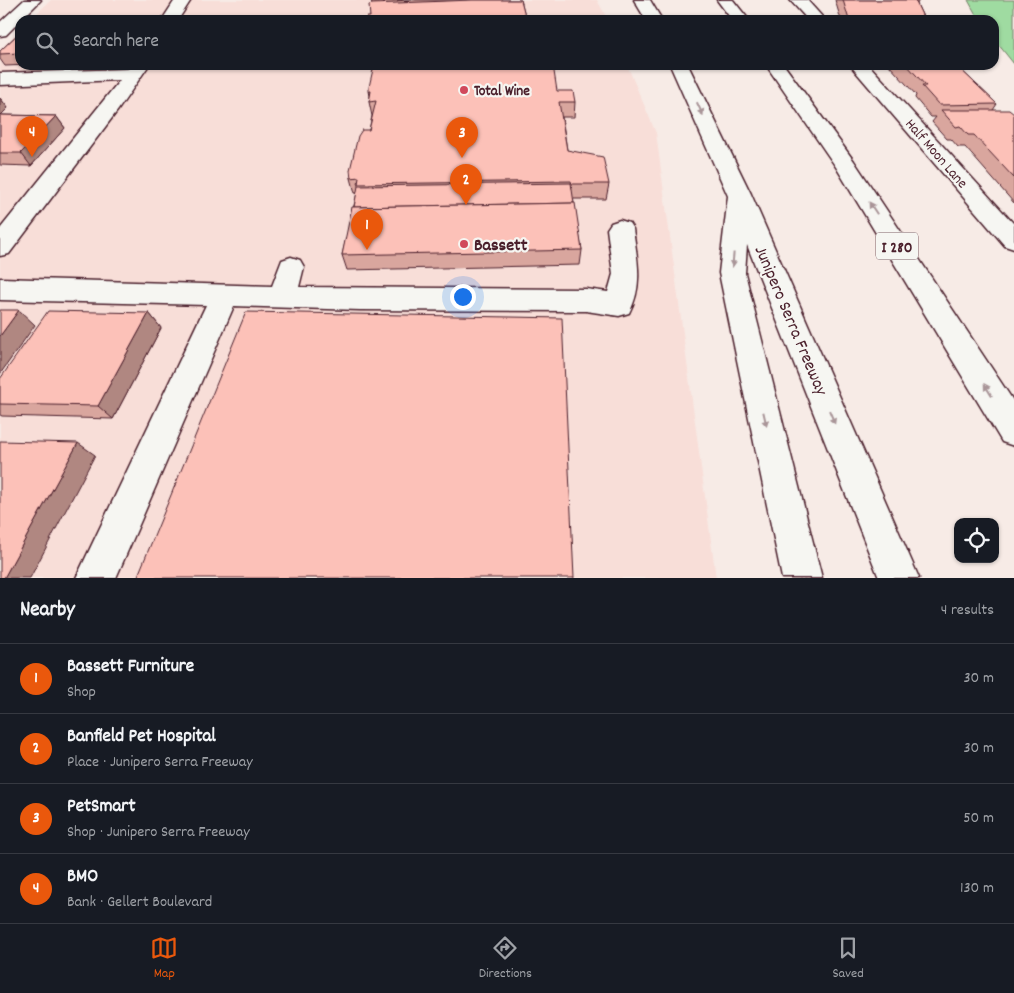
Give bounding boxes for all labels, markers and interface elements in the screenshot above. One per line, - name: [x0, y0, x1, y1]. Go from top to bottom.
- search box: [15, 15, 999, 70]
- icon: search: [33, 29, 61, 57]
- text: Search here: [73, 29, 159, 56]
- place label: Total Wine: [474, 81, 530, 103]
- marker: Total Wine: [458, 84, 470, 96]
- one-way arrow: [696, 102, 704, 116]
- street label: Half Moon Lane: [899, 115, 972, 194]
- pin: 4: [16, 116, 48, 157]
- pin: 3: [446, 117, 478, 158]
- pin: 2: [450, 164, 482, 205]
- one-way arrow: [868, 201, 878, 215]
- pin: 1: [351, 209, 383, 250]
- road number: I 280: [876, 232, 918, 260]
- place label: Bassett: [474, 234, 528, 259]
- marker: Bassett: [458, 238, 470, 250]
- street label: Junipero Serra Freeway: [747, 242, 833, 400]
- one-way arrow: [729, 252, 737, 268]
- your location: [450, 284, 476, 310]
- one-way arrow: [983, 383, 993, 396]
- one-way arrow: [828, 410, 836, 425]
- one-way arrow: [762, 411, 770, 427]
- map controls: [954, 518, 999, 563]
- button: locate: [954, 518, 999, 563]
- text: Nearby: [20, 596, 75, 626]
- text: 4 results: [941, 599, 994, 622]
- text: Bassett Furniture: [67, 654, 194, 681]
- text: 1: [34, 667, 38, 690]
- text: 30 m: [964, 667, 994, 690]
- text: Shop: [67, 681, 96, 704]
- text: Banfield Pet Hospital: [67, 724, 216, 751]
- text: 2: [33, 737, 40, 760]
- text: 30 m: [964, 737, 994, 760]
- text: Place · Junipero Serra Freeway: [67, 751, 253, 774]
- text: PetSmart: [67, 794, 135, 821]
- text: 3: [32, 807, 40, 830]
- text: 50 m: [963, 807, 994, 830]
- text: Shop · Junipero Serra Freeway: [67, 821, 250, 844]
- text: BMO: [67, 864, 98, 891]
- text: 4: [33, 877, 39, 900]
- text: 130 m: [960, 877, 994, 900]
- text: Bank · Gellert Boulevard: [67, 891, 212, 914]
- tab: Map: [150, 934, 178, 984]
- tab: Directions: [479, 934, 532, 984]
- tab: Saved: [832, 934, 864, 984]

